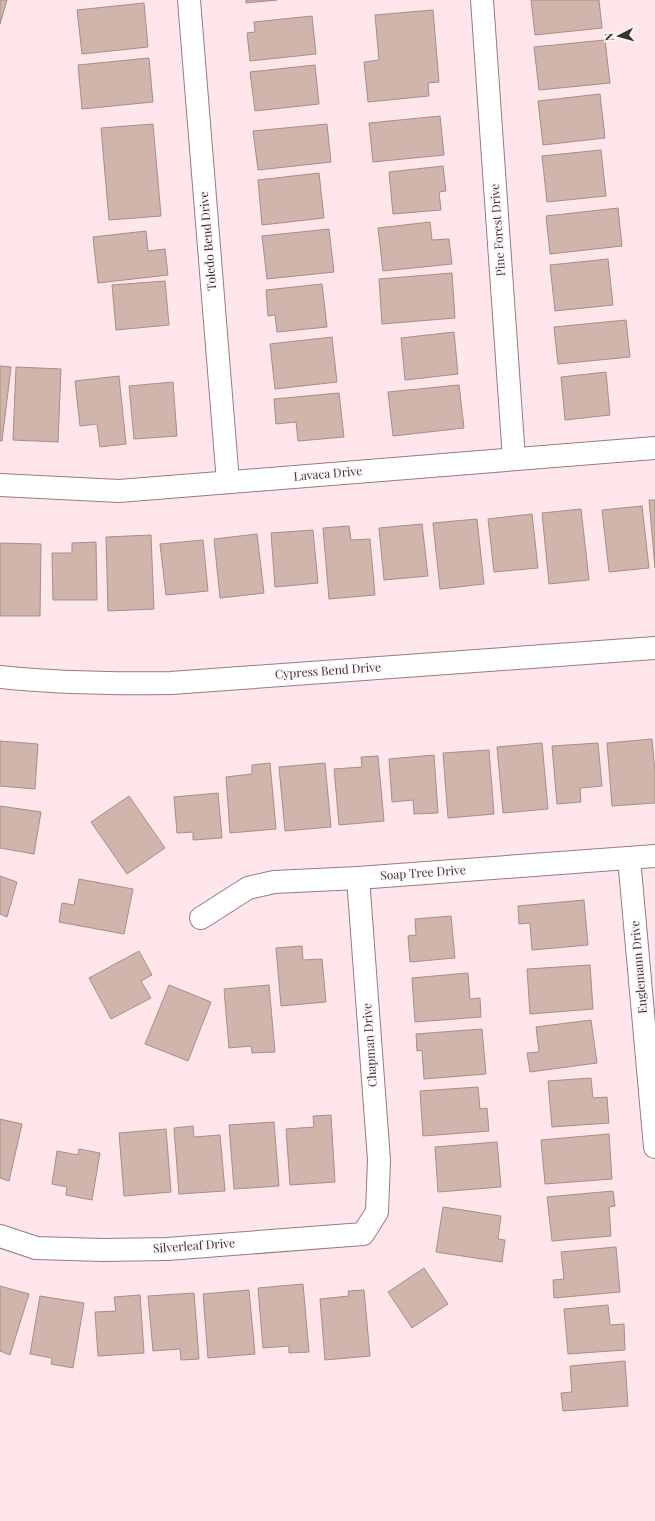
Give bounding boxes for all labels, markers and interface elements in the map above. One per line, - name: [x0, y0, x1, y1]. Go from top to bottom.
- north arrow: [599, 16, 639, 56]
- text: N: [601, 32, 616, 42]
- street label: Pine Forest Drive: [486, 183, 508, 277]
- street label: Toledo Bend Drive: [195, 191, 219, 291]
- street label: Lavaca Drive: [293, 462, 363, 484]
- street label: Cypress Bend Drive: [274, 658, 381, 682]
- street label: Soap Tree Drive: [380, 861, 466, 883]
- street label: Englemann Drive: [626, 920, 650, 1014]
- street label: Chapman Drive: [358, 1002, 380, 1088]
- street label: Silverleaf Drive: [152, 1234, 235, 1256]

